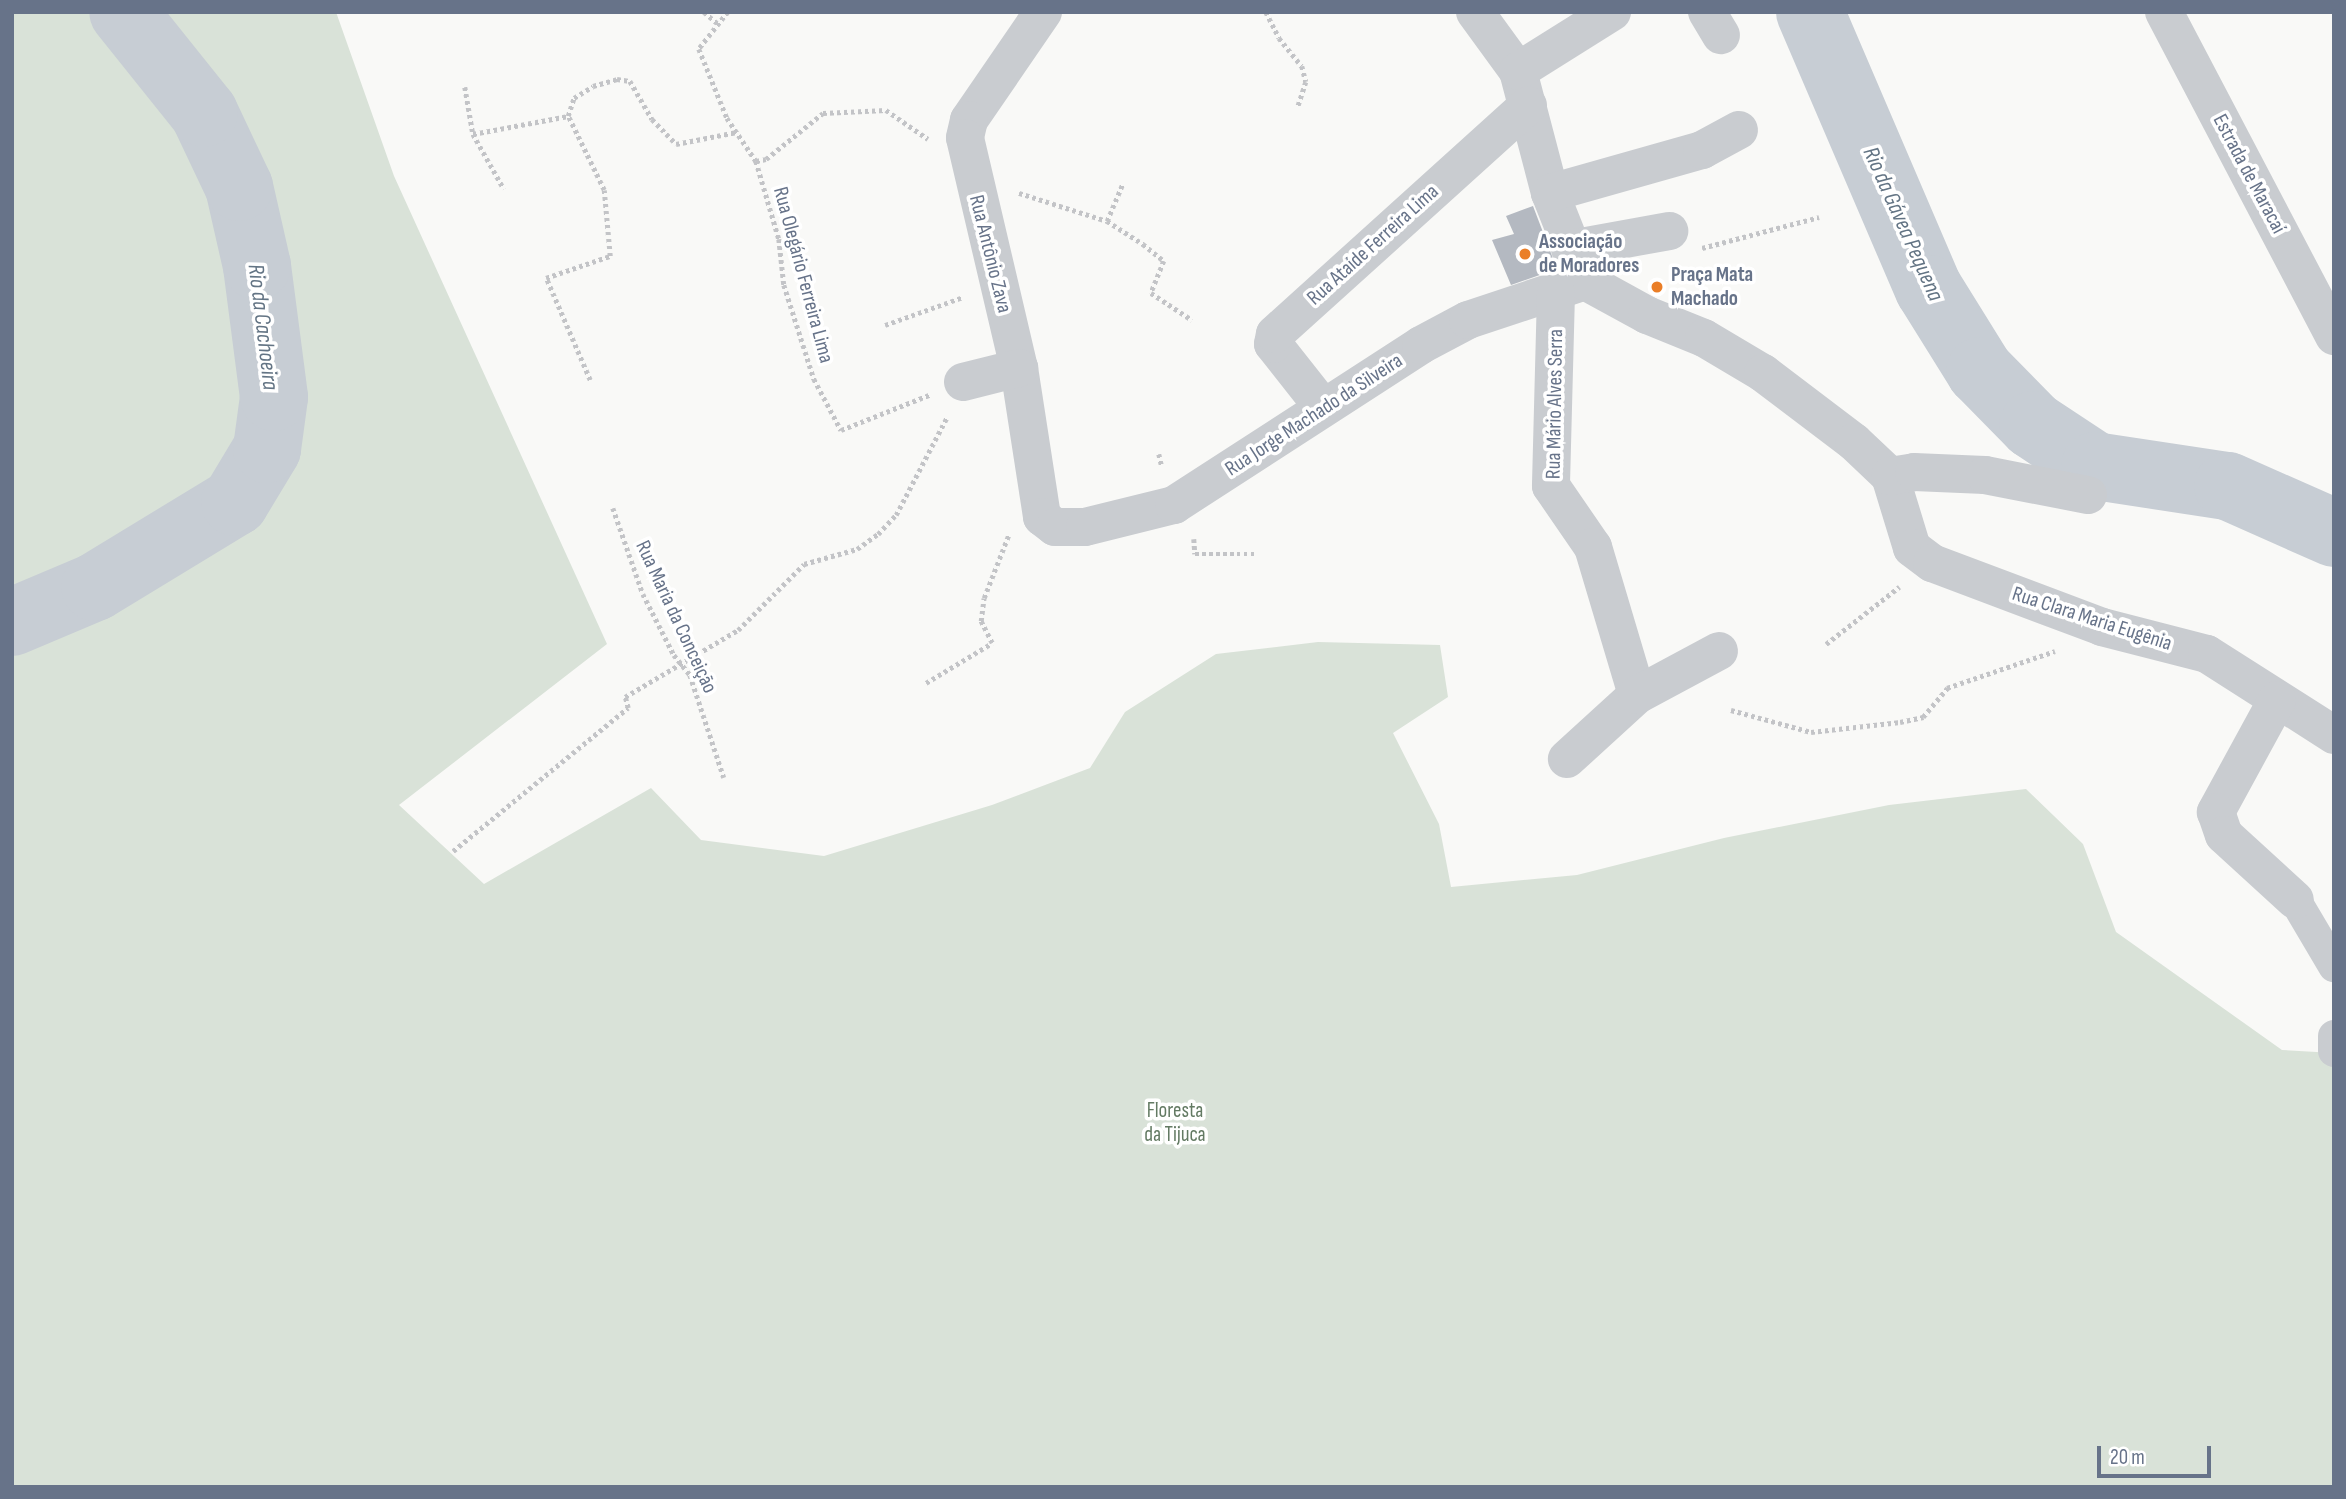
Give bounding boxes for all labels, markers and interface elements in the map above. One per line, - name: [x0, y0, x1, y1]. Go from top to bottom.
- street label: Estrada de Maracaí: [2207, 110, 2291, 238]
- water label: Rio da Gávea Pequena: [1857, 143, 1949, 305]
- street label: Rua Ataíde Ferreira Lima: [1302, 179, 1444, 311]
- street label: Rua Olegário Ferreira Lima: [767, 184, 839, 366]
- street label: Rua Antônio Zava: [963, 192, 1017, 316]
- place label: Associação de Moradores: [1539, 229, 1639, 279]
- marker: Associação de Moradores: [1517, 246, 1533, 262]
- place label: Praça Mata Machado: [1671, 262, 1753, 312]
- water label: Rio da Cachoeira: [242, 263, 284, 391]
- marker: Praça Mata Machado: [1649, 279, 1665, 295]
- street label: Rua Mário Alves Serra: [1541, 329, 1569, 479]
- street label: Rua Jorge Machado da Silveira: [1221, 348, 1407, 482]
- street label: Rua Maria da Conceição: [630, 537, 722, 697]
- street label: Rua Clara Maria Eugênia: [2009, 581, 2175, 657]
- park label: Floresta da Tijuca: [1144, 1098, 1206, 1148]
- scale bar: [2101, 1432, 2215, 1476]
- text: 20 m: [2110, 1445, 2145, 1470]

